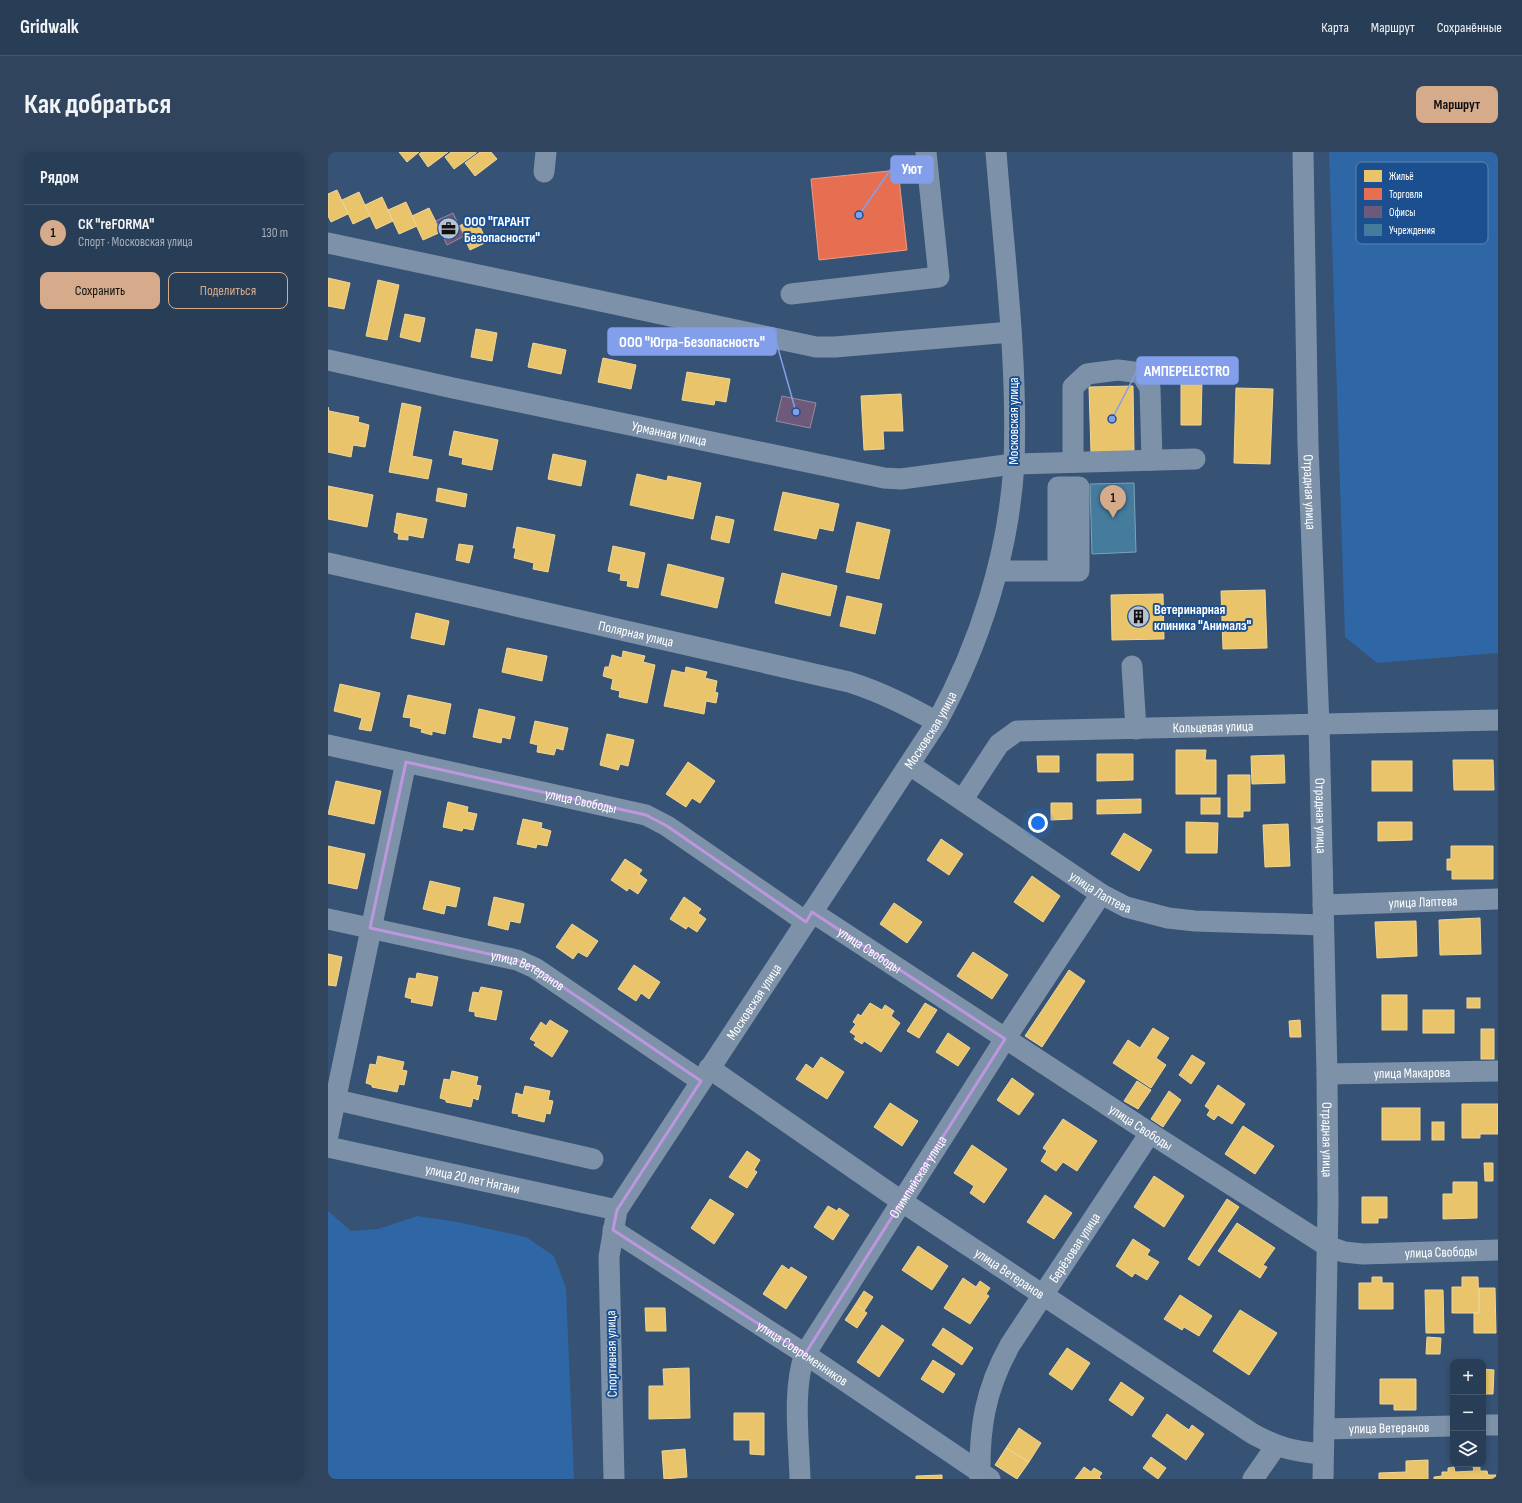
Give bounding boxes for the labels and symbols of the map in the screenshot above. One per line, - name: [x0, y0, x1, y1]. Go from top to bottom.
- callout: Уют: [891, 156, 933, 183]
- text: Уют: [902, 160, 923, 179]
- legend: [1356, 162, 1488, 244]
- text: Жильё: [1389, 170, 1414, 183]
- text: Торговля: [1389, 188, 1423, 201]
- text: Офисы: [1389, 206, 1415, 219]
- place label: ООО "ГАРАНТ Безопасности": [464, 213, 540, 246]
- office icon: ООО "ГАРАНТ Безопасности": [436, 216, 462, 242]
- text: Учреждения: [1389, 224, 1435, 237]
- callout: ООО "Югра-Безопасность": [608, 328, 776, 355]
- text: ООО "Югра-Безопасность": [619, 333, 765, 352]
- callout: АМПЕРELECTRO: [1137, 357, 1238, 384]
- text: АМПЕРELECTRO: [1143, 362, 1230, 381]
- street label: Московская улица: [1005, 377, 1022, 465]
- street label: Урманная улица: [630, 418, 708, 450]
- street label: Отрадная улица: [1299, 454, 1319, 530]
- pin: 1: [1100, 485, 1126, 518]
- place label: Ветеринарная клиника "Анималз": [1154, 601, 1252, 634]
- building icon: Ветеринарная клиника "Анималз": [1125, 604, 1151, 630]
- street label: Полярная улица: [597, 617, 675, 651]
- street label: Московская улица: [901, 689, 960, 772]
- street label: Кольцевая улица: [1173, 718, 1253, 736]
- street label: Отрадная улица: [1311, 778, 1330, 854]
- street label: улица Свободы: [543, 785, 618, 817]
- your location: [1028, 813, 1048, 833]
- street label: улица Лаптева: [1066, 867, 1133, 917]
- street label: улица Лаптева: [1388, 892, 1458, 912]
- street label: улица Свободы: [834, 923, 905, 977]
- street label: улица Ветеранов: [489, 947, 568, 995]
- street label: Московская улица: [723, 961, 785, 1043]
- street label: улица Макарова: [1374, 1064, 1450, 1082]
- street label: улица Свободы: [1106, 1100, 1176, 1154]
- street label: Отрадная улица: [1318, 1102, 1336, 1177]
- street label: Олимпийская улица: [886, 1132, 951, 1221]
- street label: улица 20 лет Нягани: [424, 1160, 522, 1198]
- street label: Берёзовая улица: [1046, 1210, 1104, 1286]
- street label: улица Свободы: [1404, 1243, 1478, 1262]
- street label: улица Ветеранов: [971, 1244, 1048, 1303]
- street label: Спортивная улица: [602, 1310, 621, 1398]
- street label: улица Современников: [754, 1317, 851, 1390]
- street label: улица Ветеранов: [1349, 1419, 1429, 1437]

